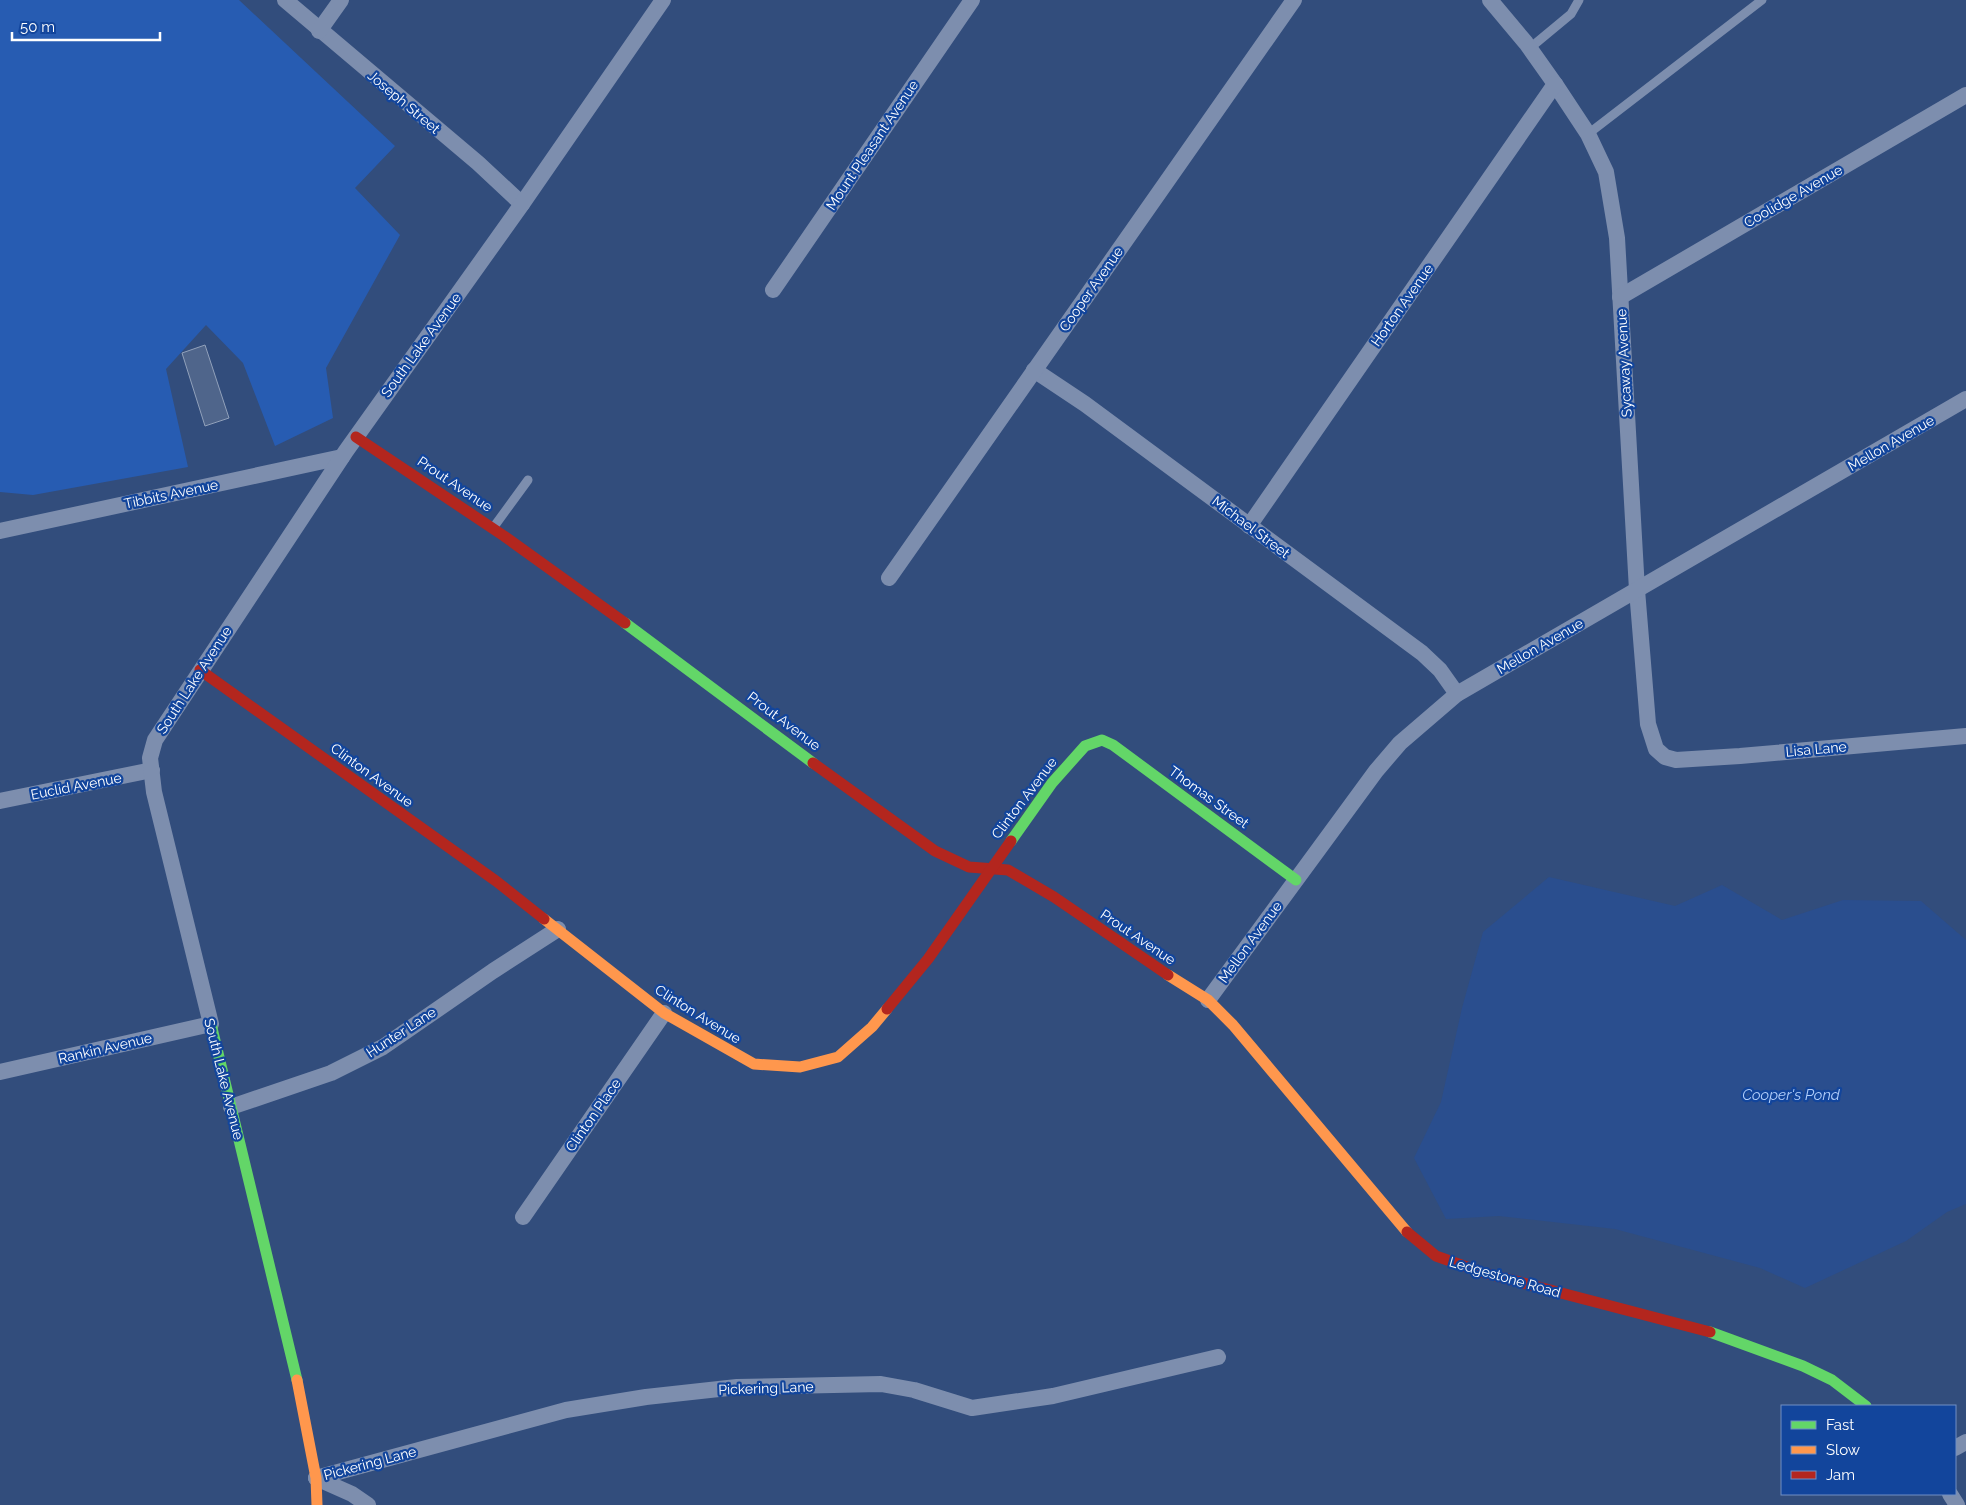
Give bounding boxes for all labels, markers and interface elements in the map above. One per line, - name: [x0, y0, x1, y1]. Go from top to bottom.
- scale bar: [12, 10, 160, 42]
- text: 50 m: [20, 18, 55, 36]
- street label: Joseph Street: [365, 67, 444, 137]
- street label: Mount Pleasant Avenue: [823, 77, 921, 213]
- street label: Coolidge Avenue: [1741, 161, 1845, 231]
- street label: Cooper Avenue: [1056, 243, 1126, 335]
- street label: Horton Avenue: [1368, 261, 1436, 349]
- street label: South Lake Avenue: [378, 290, 464, 400]
- street label: Sycaway Avenue: [1613, 308, 1635, 418]
- street label: Mellon Avenue: [1845, 412, 1937, 474]
- street label: Prout Avenue: [414, 453, 496, 515]
- street label: Tibbits Avenue: [123, 476, 219, 512]
- street label: Michael Street: [1209, 493, 1293, 561]
- street label: Mellon Avenue: [1494, 615, 1586, 677]
- street label: South Lake Avenue: [153, 623, 235, 737]
- street label: Prout Avenue: [744, 688, 824, 754]
- street label: Lisa Lane: [1785, 738, 1847, 760]
- street label: Clinton Avenue: [328, 740, 416, 810]
- street label: Clinton Avenue: [988, 754, 1060, 842]
- street label: Thomas Street: [1166, 763, 1252, 831]
- street label: Euclid Avenue: [29, 769, 123, 803]
- street label: Mellon Avenue: [1215, 898, 1285, 986]
- street label: Prout Avenue: [1097, 906, 1179, 968]
- street label: Clinton Avenue: [652, 981, 744, 1047]
- street label: Hunter Lane: [363, 1004, 439, 1060]
- street label: South Lake Avenue: [201, 1016, 247, 1142]
- street label: Rankin Avenue: [57, 1029, 153, 1067]
- street label: Clinton Place: [562, 1076, 624, 1154]
- water label: Cooper's Pond: [1742, 1086, 1841, 1104]
- street label: Ledgestone Road: [1448, 1253, 1562, 1301]
- street label: Pickering Lane: [718, 1378, 814, 1398]
- legend: [1781, 1405, 1956, 1495]
- text: Fast: [1826, 1416, 1854, 1434]
- text: Slow: [1826, 1441, 1860, 1459]
- street label: Pickering Lane: [322, 1443, 418, 1483]
- text: Jam: [1826, 1466, 1855, 1484]

